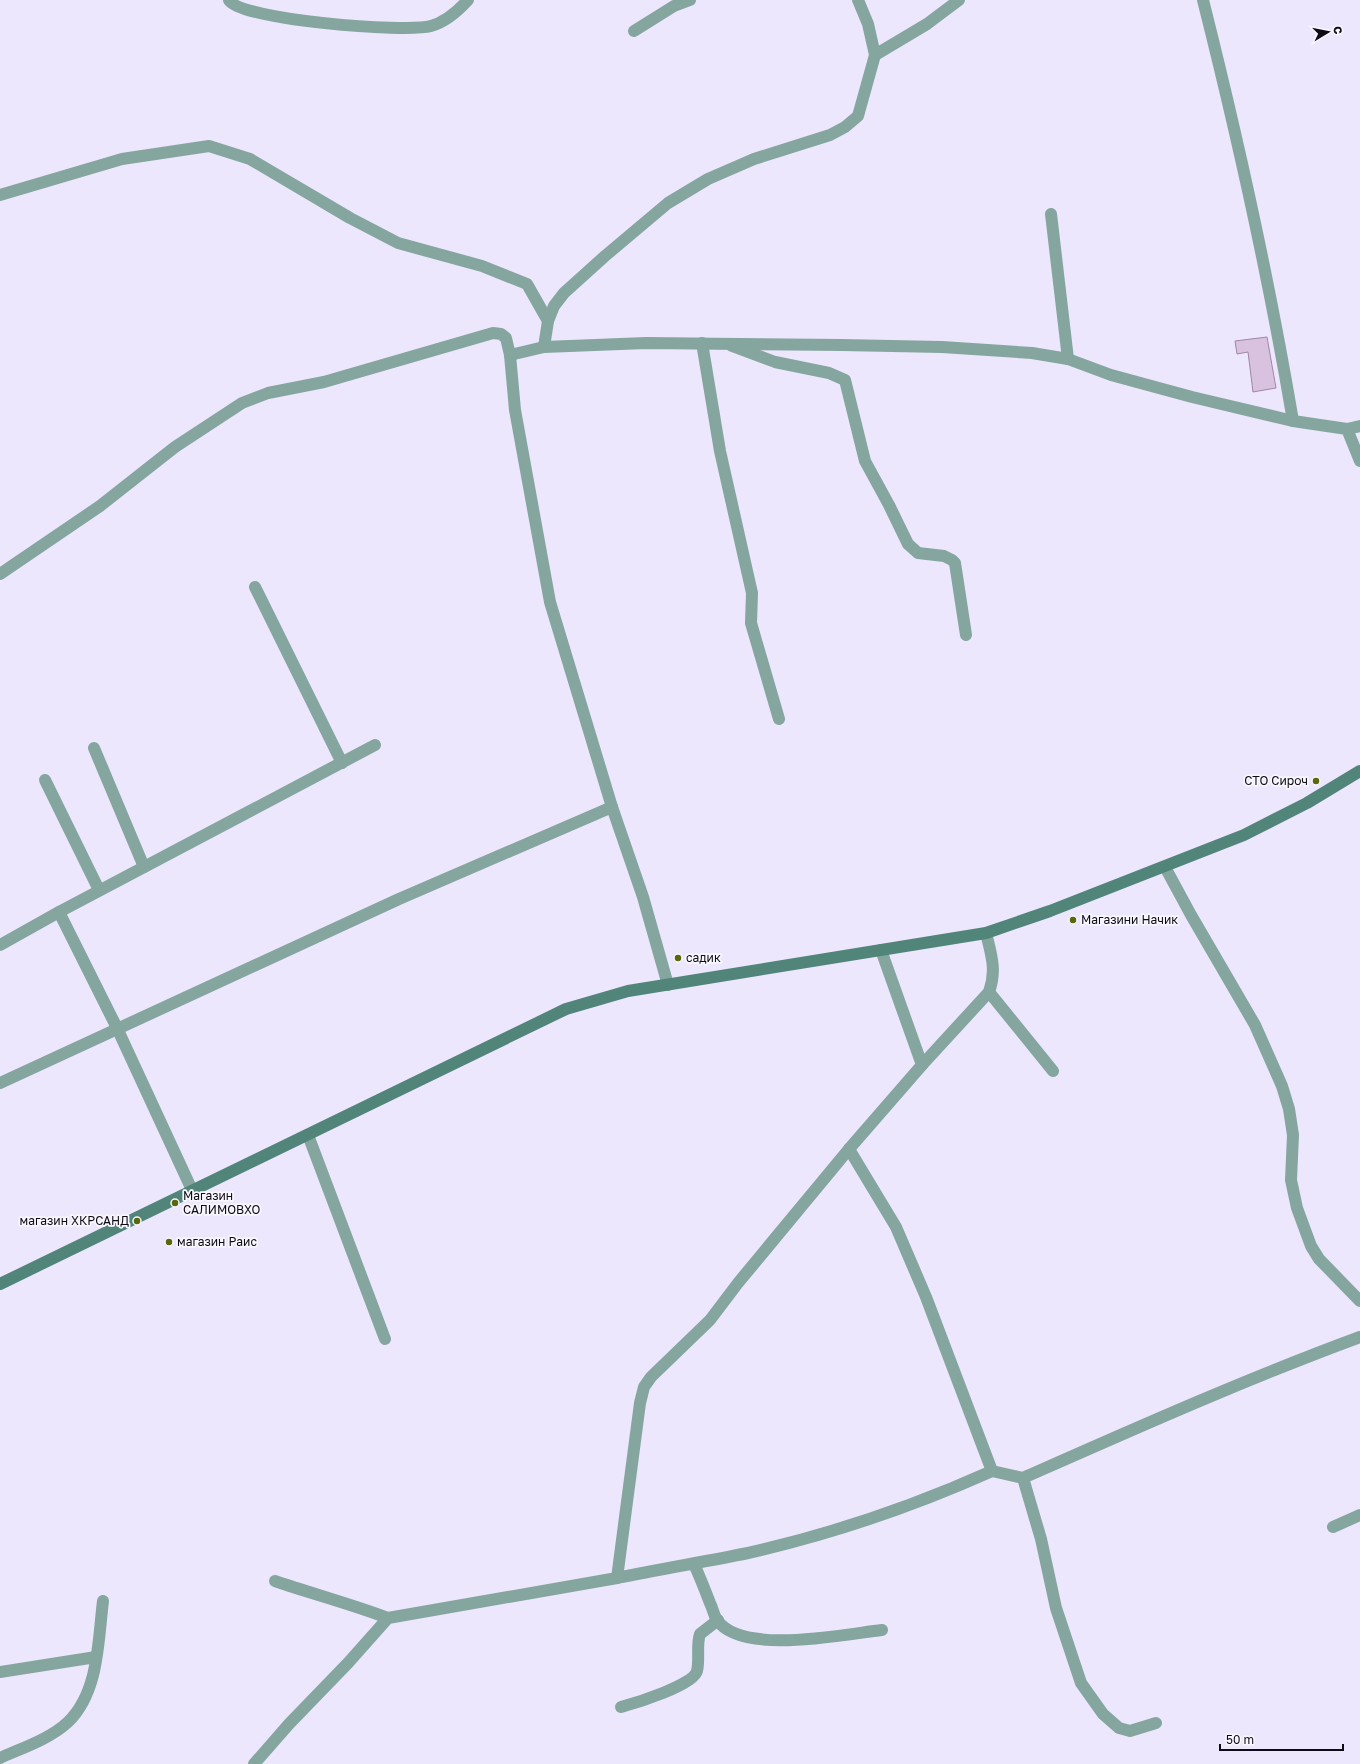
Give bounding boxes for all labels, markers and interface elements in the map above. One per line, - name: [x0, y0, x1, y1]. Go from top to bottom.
- north arrow: [1308, 12, 1348, 52]
- text: С: [1331, 25, 1345, 35]
- place label: СТО Сироч: [1244, 773, 1308, 788]
- marker: СТО Сироч: [1311, 776, 1321, 786]
- place label: Магазини Начик: [1081, 912, 1178, 927]
- marker: Магазини Начик: [1068, 915, 1078, 925]
- place label: садик: [686, 950, 721, 965]
- marker: садик: [673, 953, 683, 963]
- place label: Магазин САЛИМОВХО: [183, 1188, 261, 1217]
- marker: Магазин САЛИМОВХО: [170, 1198, 180, 1208]
- place label: магазин ХКРСАНД: [20, 1213, 129, 1228]
- marker: магазин ХКРСАНД: [132, 1216, 142, 1226]
- place label: магазин Раис: [177, 1234, 257, 1249]
- marker: магазин Раис: [164, 1237, 174, 1247]
- scale bar: [1220, 1726, 1343, 1752]
- text: 50 m: [1226, 1732, 1254, 1747]

